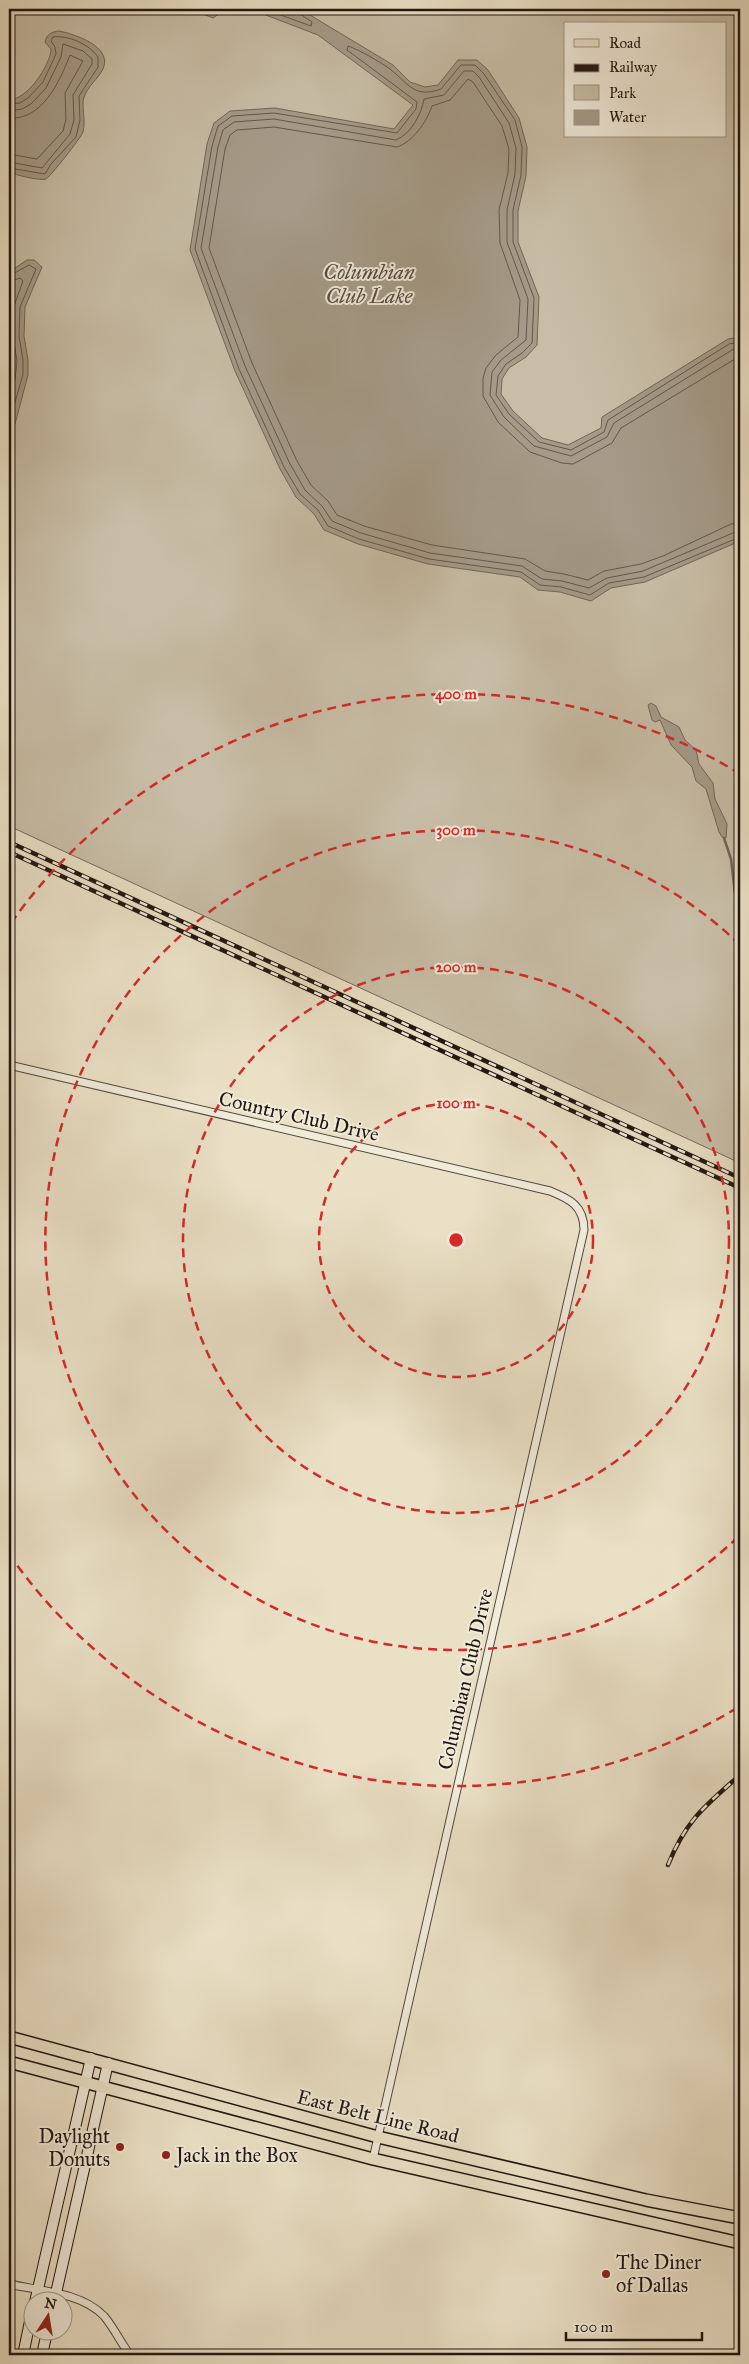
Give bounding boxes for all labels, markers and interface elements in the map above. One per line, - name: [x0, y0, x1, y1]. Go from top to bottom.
- legend: [564, 22, 726, 138]
- text: Road: [609, 34, 641, 52]
- text: Railway: [609, 58, 658, 76]
- text: Park: [609, 84, 636, 102]
- text: Water: [609, 108, 646, 126]
- water label: Columbian Club Lake: [323, 259, 415, 309]
- text: 400 m: [435, 685, 477, 704]
- text: 300 m: [436, 821, 476, 840]
- text: 200 m: [436, 958, 477, 976]
- street label: Country Club Drive: [217, 1086, 381, 1146]
- text: 100 m: [436, 1094, 476, 1112]
- centre of rings: [447, 1231, 465, 1249]
- street label: Columbian Club Drive: [432, 1586, 498, 1772]
- street label: East Belt Line Road: [295, 2084, 461, 2148]
- place label: Daylight Donuts: [38, 2124, 110, 2171]
- marker: Daylight Donuts: [114, 2141, 126, 2153]
- place label: Jack in the Box: [174, 2143, 298, 2168]
- marker: Jack in the Box: [160, 2149, 172, 2161]
- place label: The Diner of Dallas: [616, 2250, 702, 2297]
- marker: The Diner of Dallas: [600, 2268, 612, 2280]
- north arrow: [22, 2292, 72, 2342]
- text: N: [43, 2294, 58, 2313]
- scale bar: [566, 2309, 703, 2341]
- text: 100 m: [574, 2318, 614, 2336]

